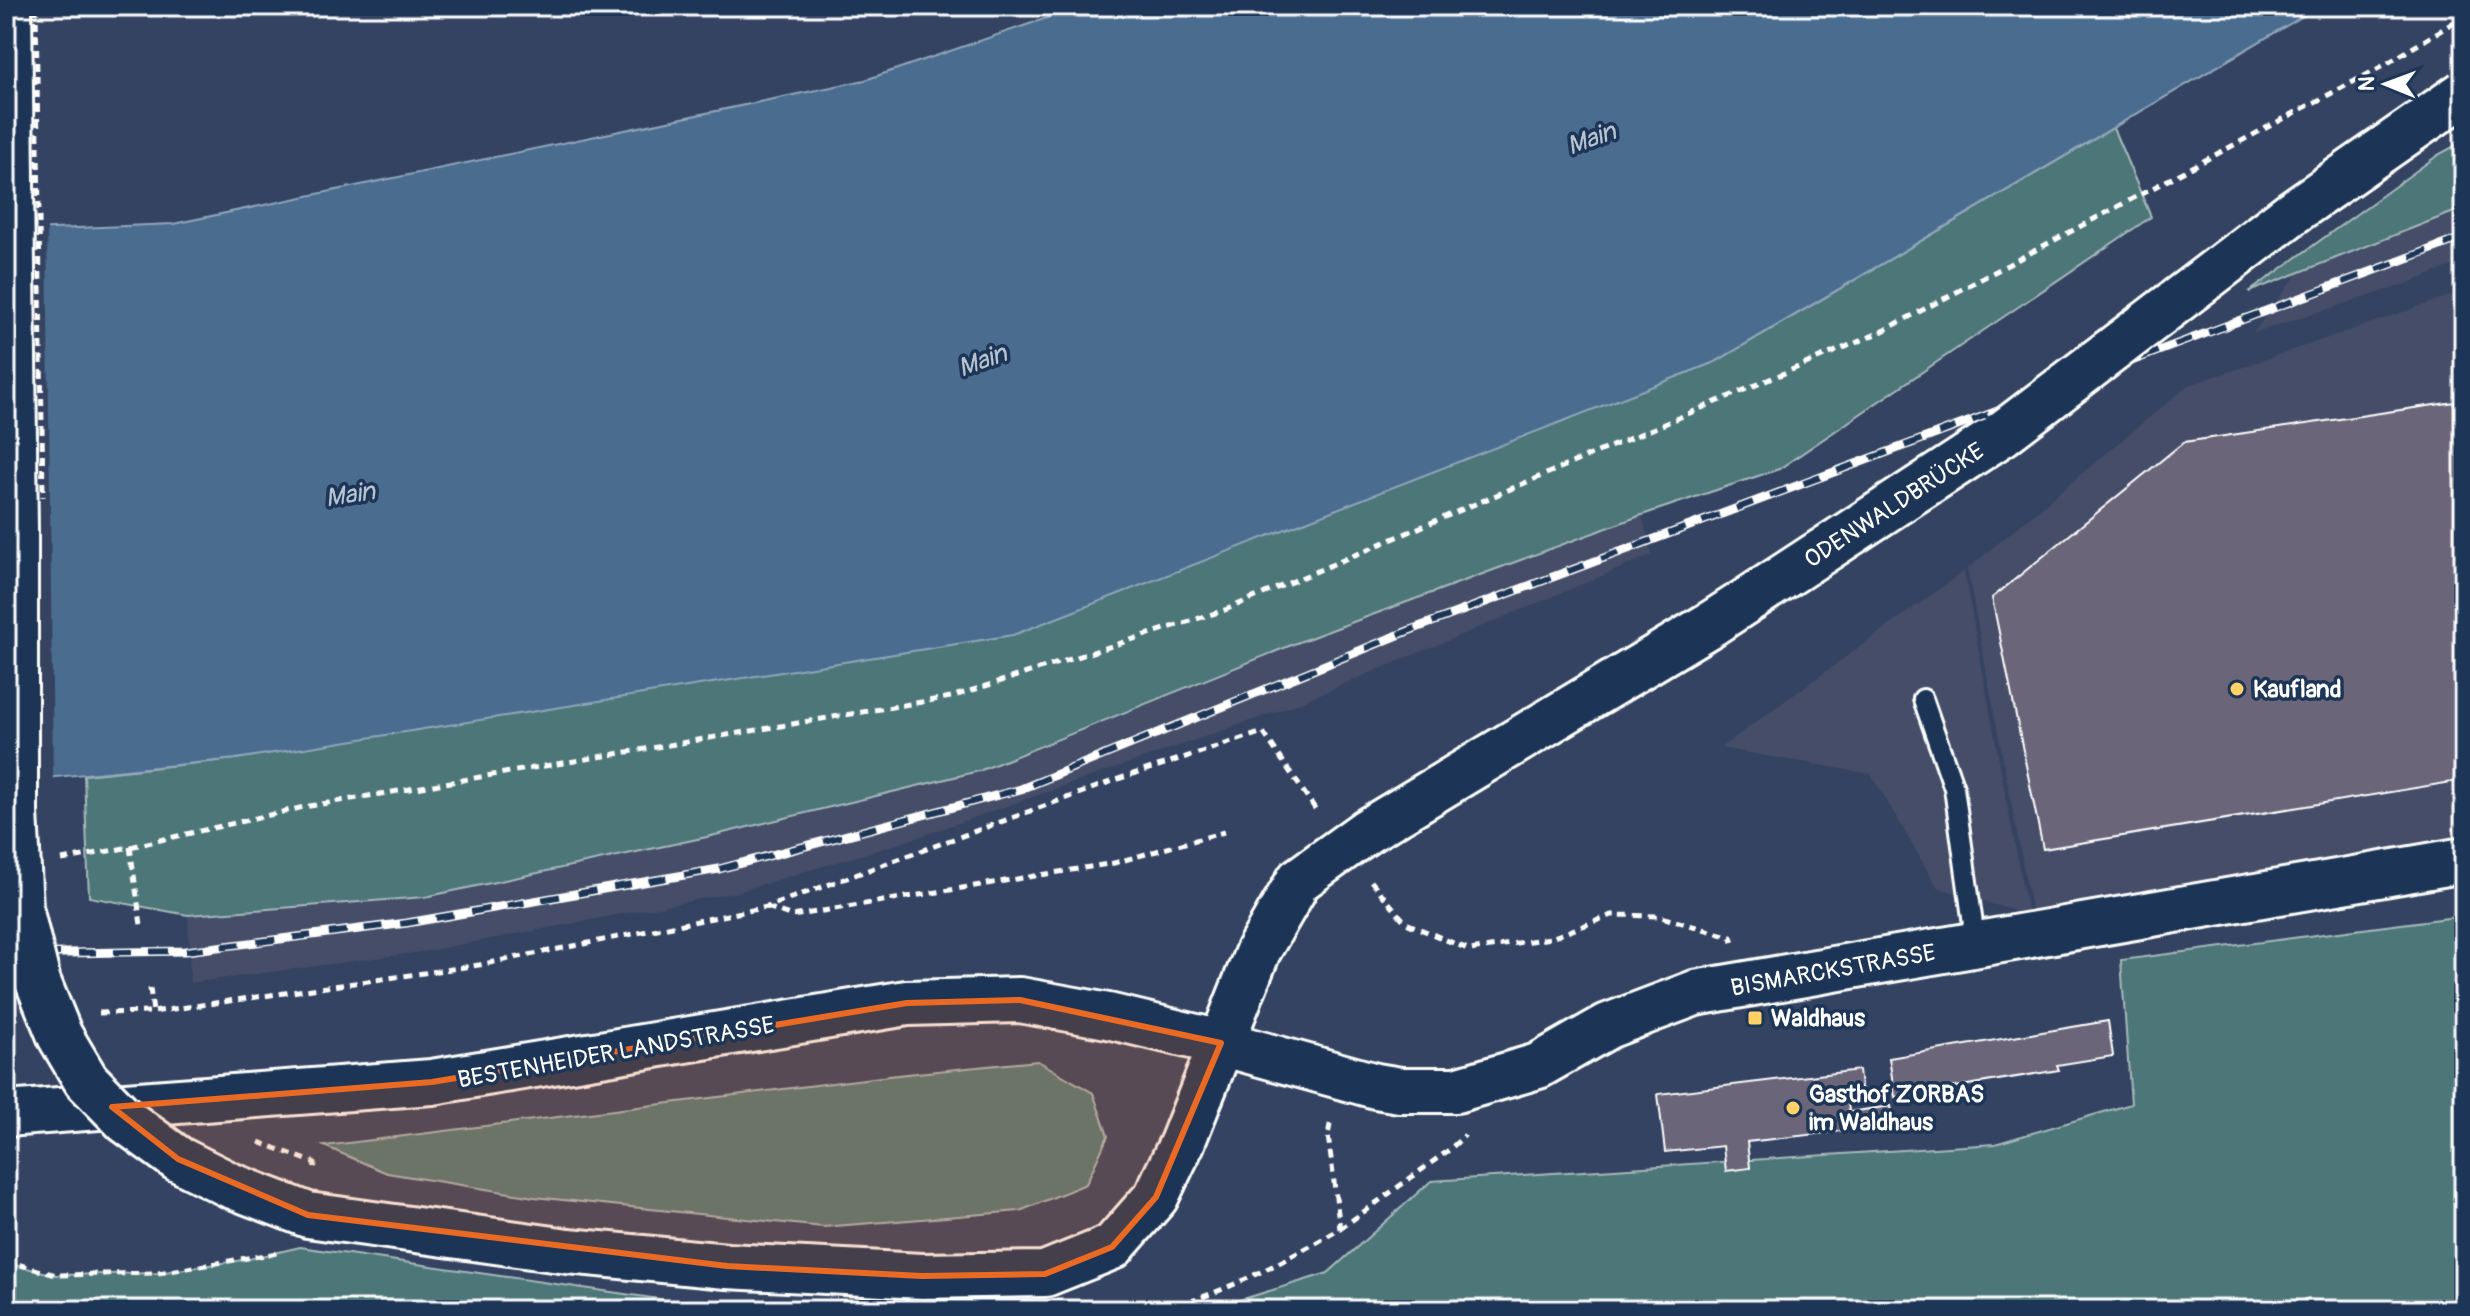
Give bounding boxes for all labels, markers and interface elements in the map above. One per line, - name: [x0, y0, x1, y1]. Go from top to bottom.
- north arrow: [2346, 44, 2426, 124]
- text: N: [2353, 76, 2381, 91]
- water label: Main: [1562, 115, 1621, 163]
- water label: Main: [953, 337, 1012, 385]
- street label: ODENWALDBRÜCKE: [1799, 437, 1989, 574]
- water label: Main: [323, 475, 379, 515]
- place label: Kaufland: [2253, 675, 2341, 704]
- marker: Kaufland: [2228, 680, 2246, 698]
- street label: BISMARCKSTRASSE: [1728, 938, 1938, 1003]
- place label: Waldhaus: [1771, 1004, 1865, 1033]
- marker: Waldhaus: [1746, 1009, 1764, 1027]
- street label: BESTENHEIDER LANDSTRASSE: [455, 1010, 777, 1095]
- place label: Gasthof ZORBAS im Waldhaus: [1809, 1080, 1984, 1137]
- marker: Gasthof ZORBAS im Waldhaus: [1784, 1099, 1802, 1117]

